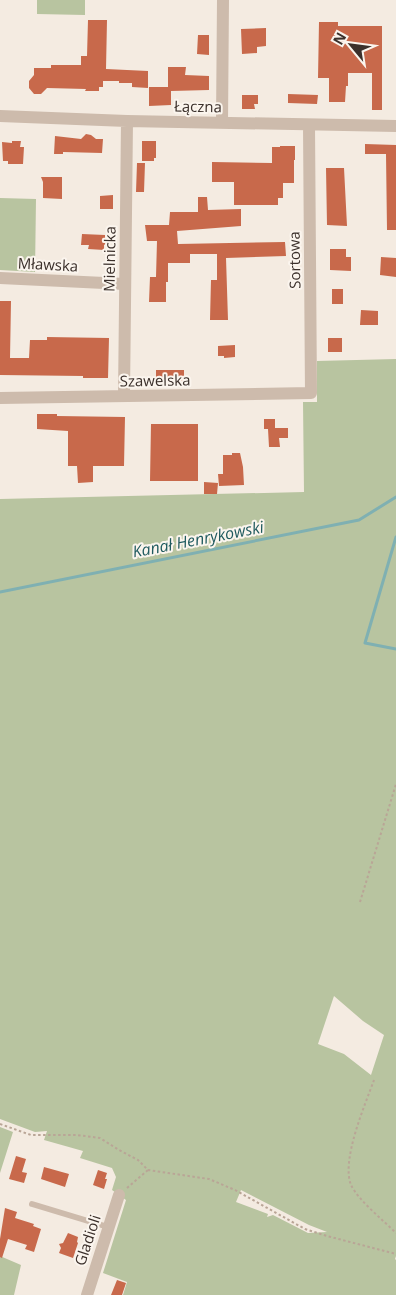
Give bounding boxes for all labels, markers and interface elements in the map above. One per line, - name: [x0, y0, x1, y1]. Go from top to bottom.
- north arrow: [326, 20, 376, 70]
- text: N: [328, 29, 350, 48]
- street label: Łączna: [174, 96, 222, 116]
- street label: Mielnicka: [98, 226, 120, 292]
- street label: Sortowa: [283, 231, 305, 289]
- street label: Mławska: [17, 252, 79, 276]
- street label: Szawelska: [119, 369, 191, 391]
- water label: Kanał Henrykowski: [130, 515, 266, 563]
- street label: Gladioli: [69, 1212, 105, 1268]

